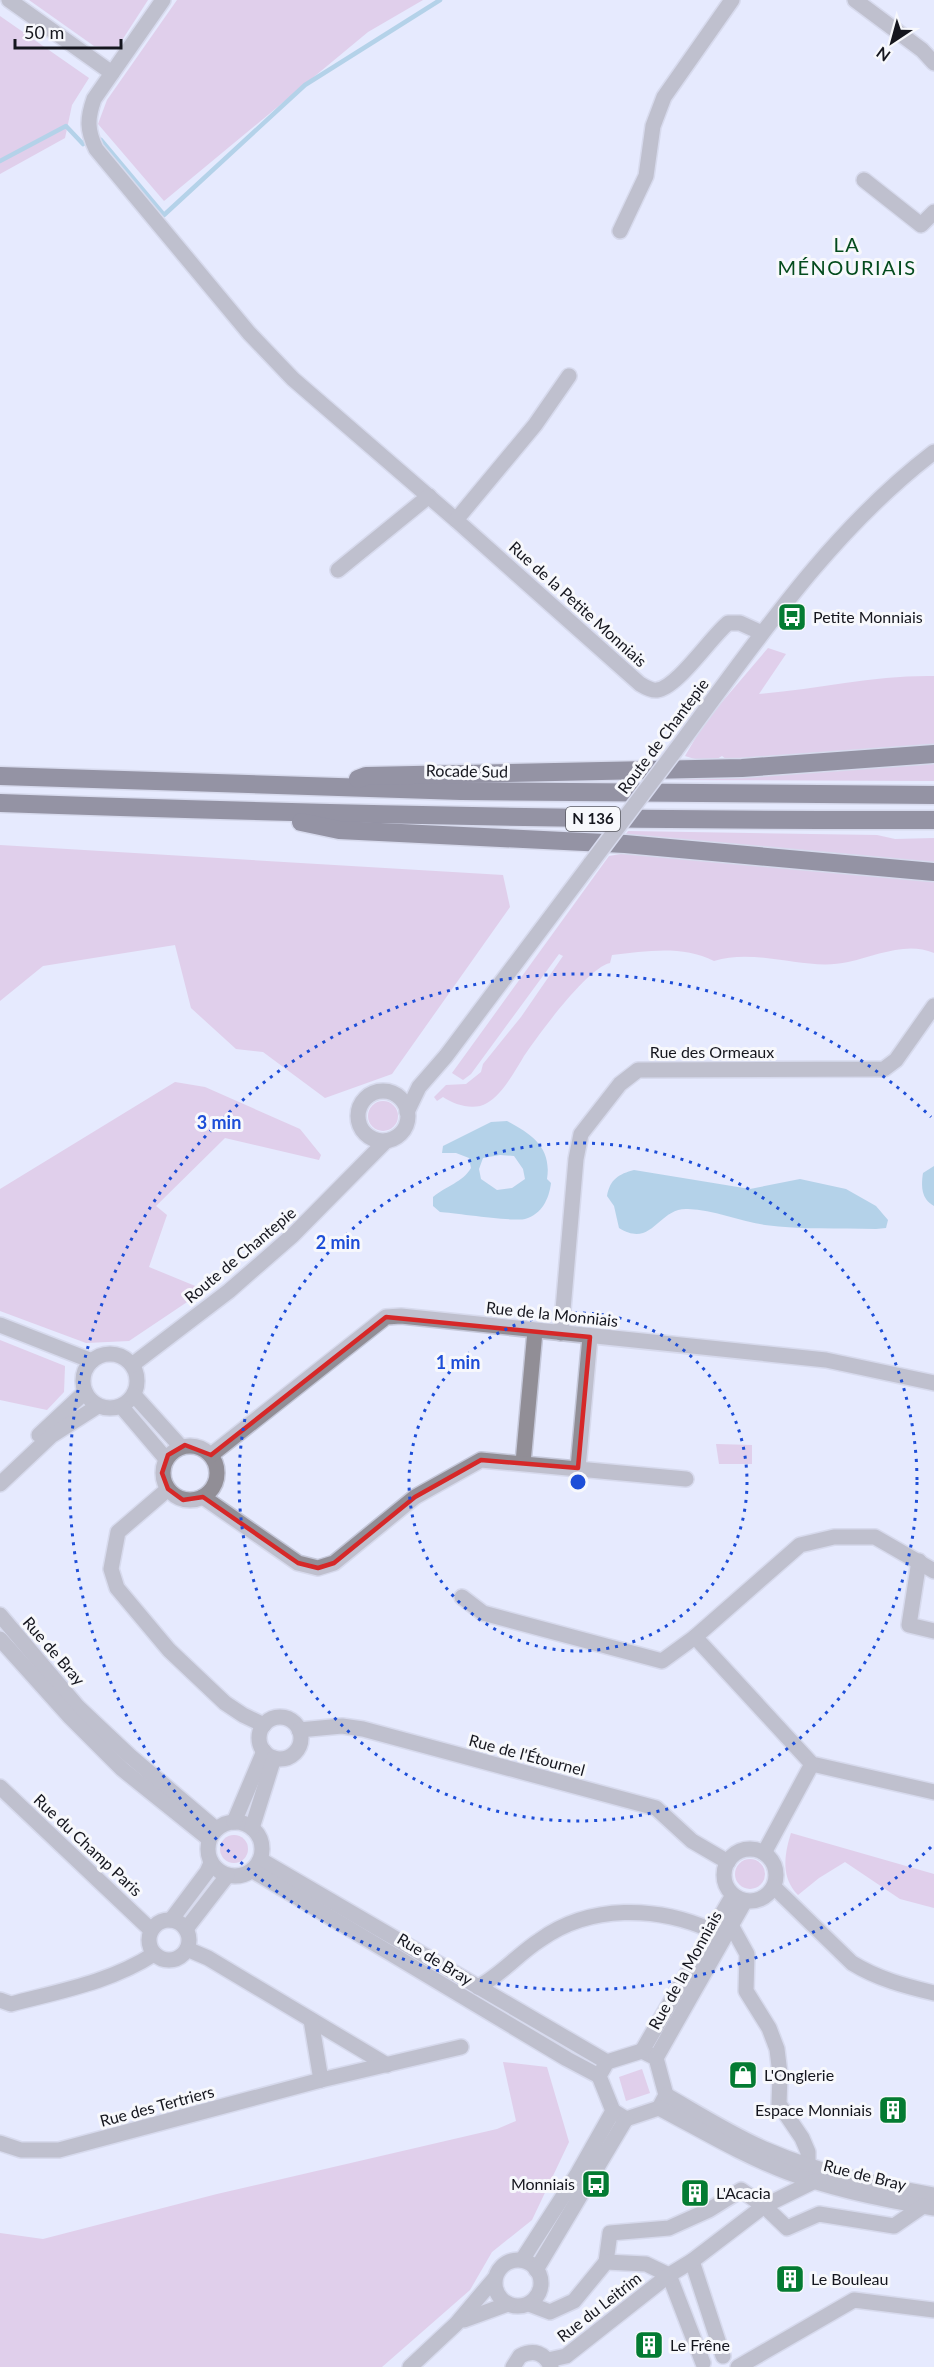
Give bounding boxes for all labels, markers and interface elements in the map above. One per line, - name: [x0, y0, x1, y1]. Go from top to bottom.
- scale bar: [15, 12, 122, 50]
- north arrow: [862, 12, 922, 72]
- text: 50 m: [24, 21, 64, 43]
- text: N: [872, 43, 893, 66]
- district label: LA MÉNOURIAIS: [777, 232, 917, 279]
- street label: Rue de la Petite Monniais: [506, 537, 651, 670]
- bus stop icon: Petite Monniais: [776, 601, 808, 633]
- place label: Petite Monniais: [813, 607, 923, 626]
- street label: Route de Chantepie: [613, 674, 712, 797]
- street label: Rocade Sud: [426, 760, 508, 781]
- road number: N 136: [566, 807, 620, 831]
- street label: Rue des Ormeaux: [650, 1042, 774, 1061]
- text: 3 min: [197, 1111, 241, 1133]
- street label: Route de Chantepie: [180, 1203, 299, 1307]
- text: 2 min: [316, 1231, 360, 1253]
- street label: Rue de la Monniais: [485, 1297, 619, 1330]
- text: 1 min: [436, 1351, 480, 1373]
- centre of rings: [568, 1472, 588, 1492]
- street label: Rue de Bray: [19, 1613, 90, 1689]
- street label: Rue de l'Étournel: [467, 1730, 587, 1779]
- street label: Rue du Champ Paris: [30, 1790, 146, 1900]
- street label: Rue de la Monniais: [644, 1907, 725, 2032]
- street label: Rue de Bray: [394, 1929, 477, 1989]
- shop icon: L'Onglerie: [727, 2059, 759, 2091]
- place label: L'Onglerie: [764, 2065, 834, 2084]
- street label: Rue des Tertriers: [98, 2081, 216, 2130]
- building icon: Espace Monniais: [877, 2094, 909, 2126]
- place label: Espace Monniais: [755, 2100, 872, 2119]
- street label: Rue de Bray: [822, 2155, 909, 2194]
- bus stop icon: Monniais: [580, 2168, 612, 2200]
- place label: Monniais: [511, 2174, 575, 2193]
- building icon: L'Acacia: [679, 2177, 711, 2209]
- place label: L'Acacia: [716, 2183, 771, 2202]
- building icon: Le Bouleau: [774, 2263, 806, 2295]
- street label: Rue du Leitrim: [553, 2268, 645, 2345]
- place label: Le Bouleau: [811, 2269, 889, 2288]
- building icon: Le Frêne: [633, 2329, 665, 2361]
- place label: Le Frêne: [670, 2335, 730, 2354]

